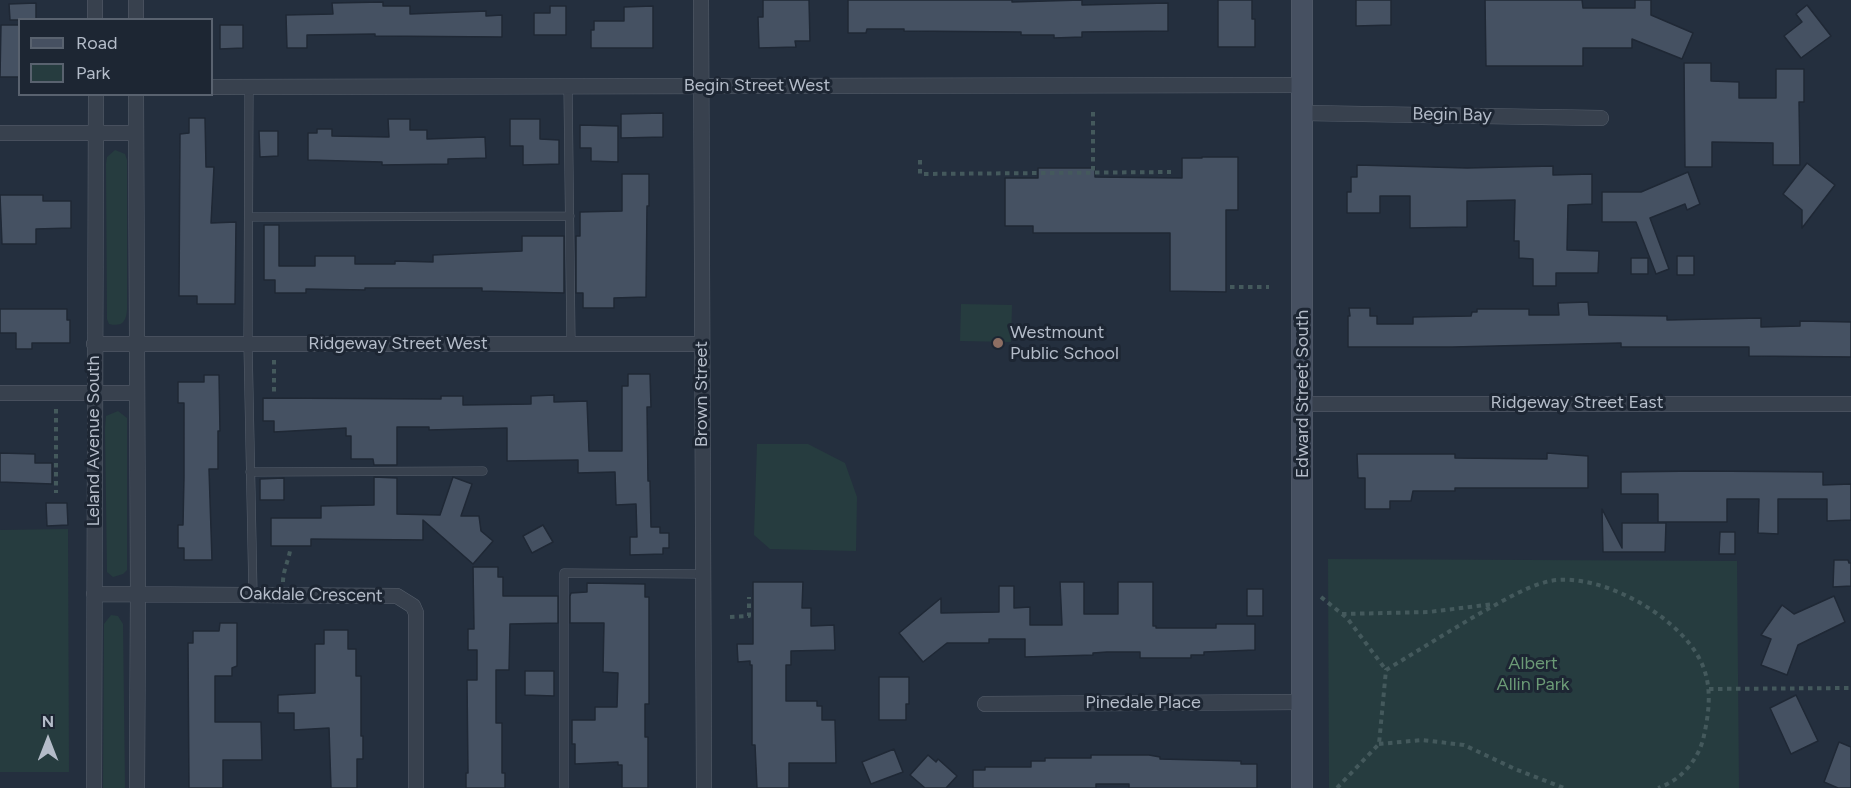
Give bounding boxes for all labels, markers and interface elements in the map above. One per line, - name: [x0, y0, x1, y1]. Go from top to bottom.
- legend: [18, 18, 213, 96]
- text: Road: [76, 32, 117, 54]
- text: Park: [76, 62, 110, 84]
- street label: Begin Street West: [684, 75, 830, 97]
- street label: Begin Bay: [1412, 104, 1492, 126]
- street label: Edward Street South: [1292, 310, 1314, 478]
- place label: Westmount Public School: [1010, 322, 1119, 364]
- street label: Ridgeway Street West: [308, 333, 488, 355]
- marker: Westmount Public School: [991, 336, 1005, 350]
- street label: Brown Street: [691, 341, 713, 447]
- street label: Leland Avenue South: [83, 355, 105, 527]
- street label: Ridgeway Street East: [1491, 392, 1663, 414]
- street label: Oakdale Crescent: [239, 583, 383, 607]
- park label: Albert Allin Park: [1496, 653, 1570, 696]
- street label: Pinedale Place: [1085, 692, 1201, 714]
- north arrow: [18, 710, 78, 770]
- text: N: [42, 712, 54, 731]

